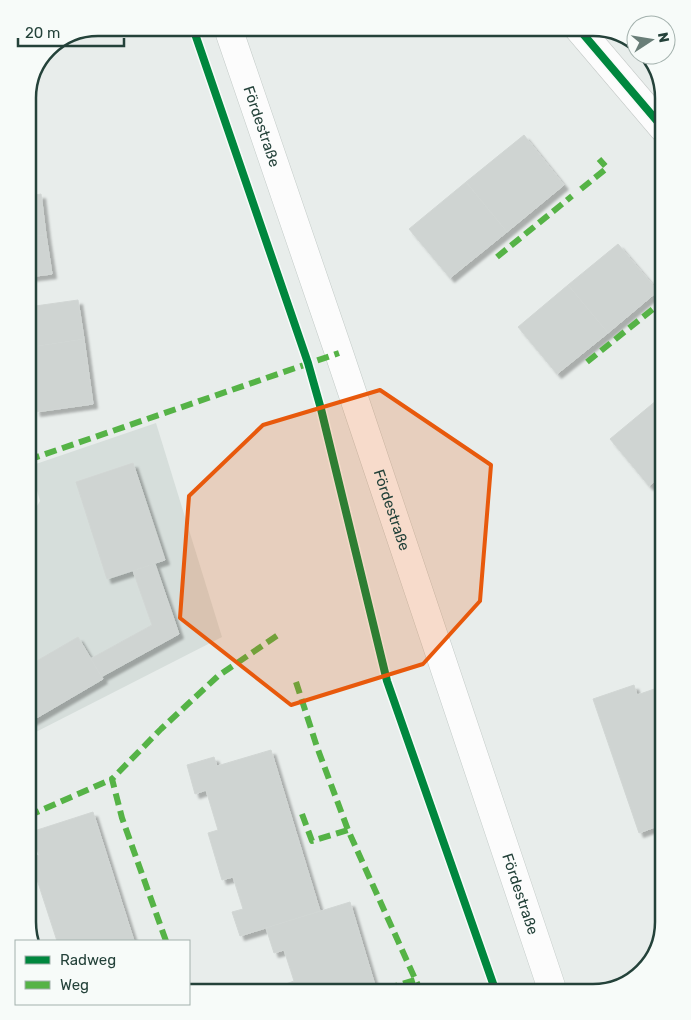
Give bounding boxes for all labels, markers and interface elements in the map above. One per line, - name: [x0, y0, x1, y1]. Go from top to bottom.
- scale bar: [18, 15, 124, 47]
- north arrow: [626, 15, 676, 65]
- text: 20 m: [25, 24, 60, 42]
- text: N: [654, 31, 673, 44]
- street label: Fördestraße: [239, 83, 284, 169]
- street label: Fördestraße: [370, 467, 414, 553]
- street label: Fördestraße: [498, 851, 542, 937]
- legend: [15, 940, 190, 1005]
- text: Radweg: [60, 951, 116, 969]
- text: Weg: [60, 976, 89, 994]

